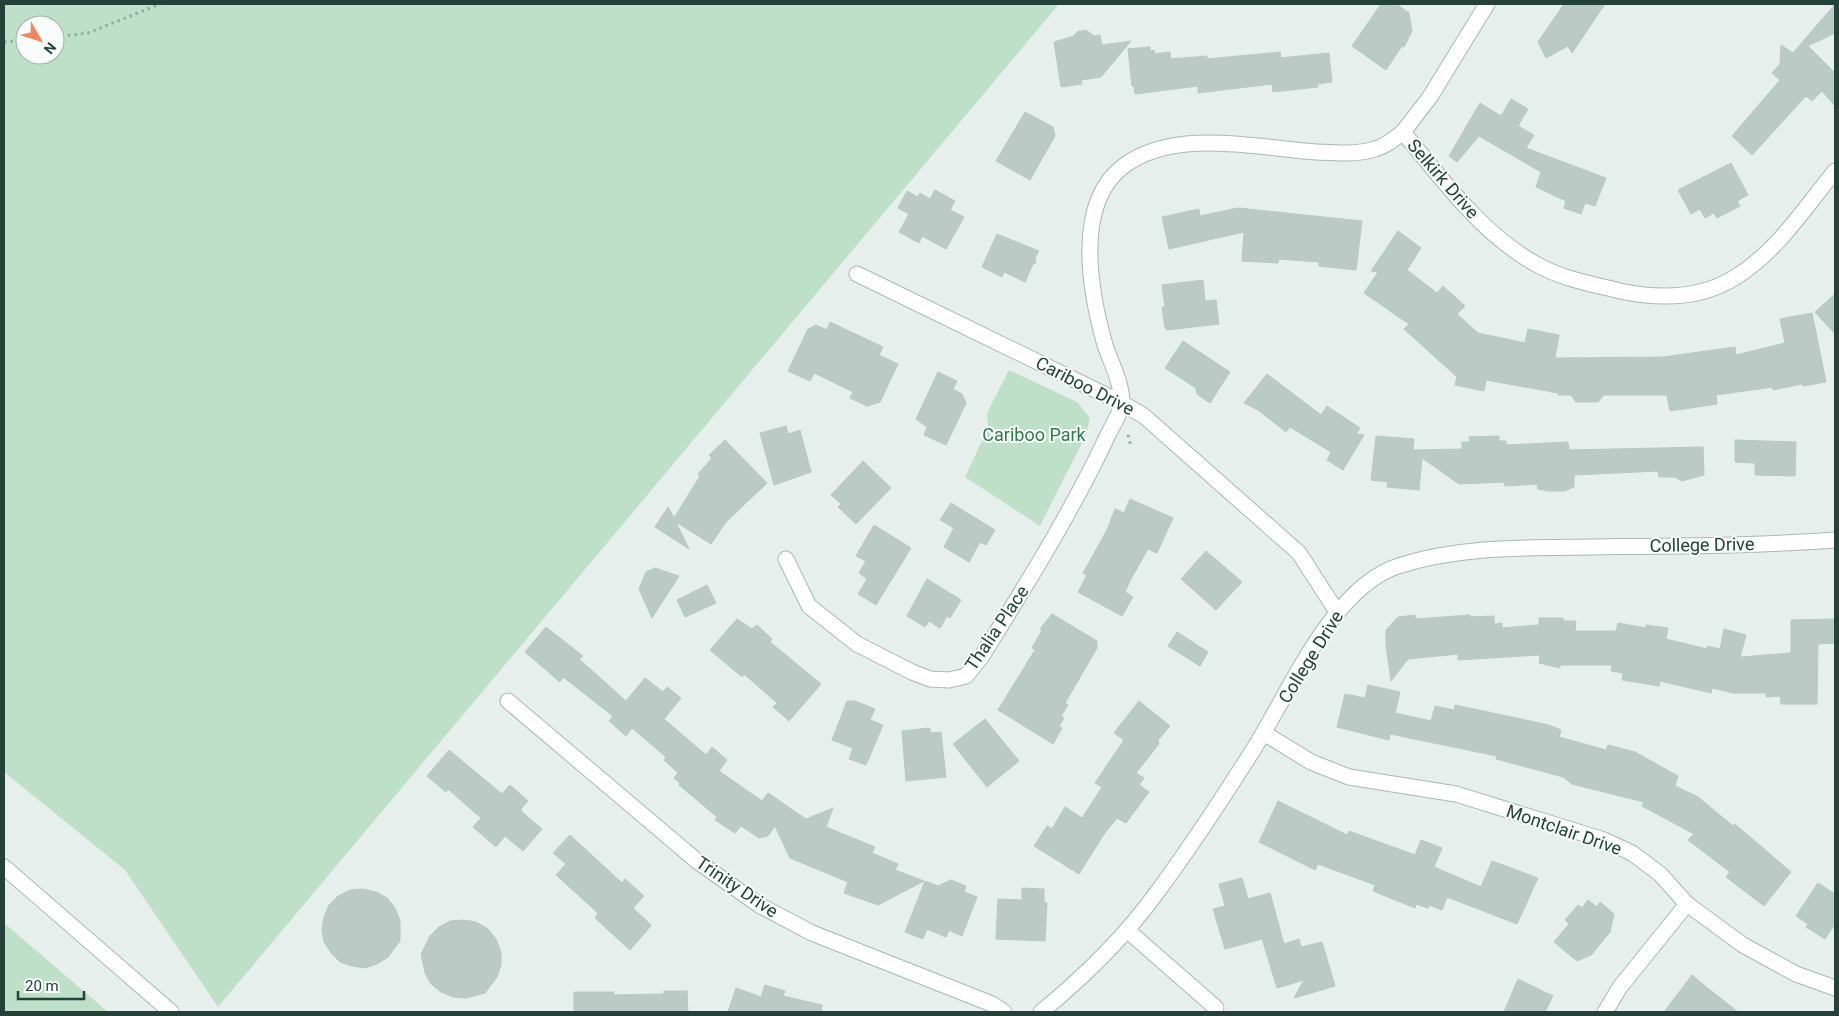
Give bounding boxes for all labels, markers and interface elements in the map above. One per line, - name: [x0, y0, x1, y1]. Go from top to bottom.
- north arrow: [15, 15, 65, 65]
- text: N: [41, 39, 59, 57]
- street label: Selkirk Drive: [1403, 135, 1484, 223]
- street label: Cariboo Drive: [1033, 352, 1138, 419]
- park label: Cariboo Park: [982, 424, 1087, 445]
- street label: College Drive: [1649, 533, 1755, 556]
- street label: Thalia Place: [960, 581, 1033, 674]
- street label: College Drive: [1274, 607, 1347, 707]
- street label: Montclair Drive: [1504, 800, 1625, 859]
- street label: Trinity Drive: [692, 852, 782, 922]
- scale bar: [18, 968, 84, 1000]
- text: 20 m: [25, 977, 59, 995]

